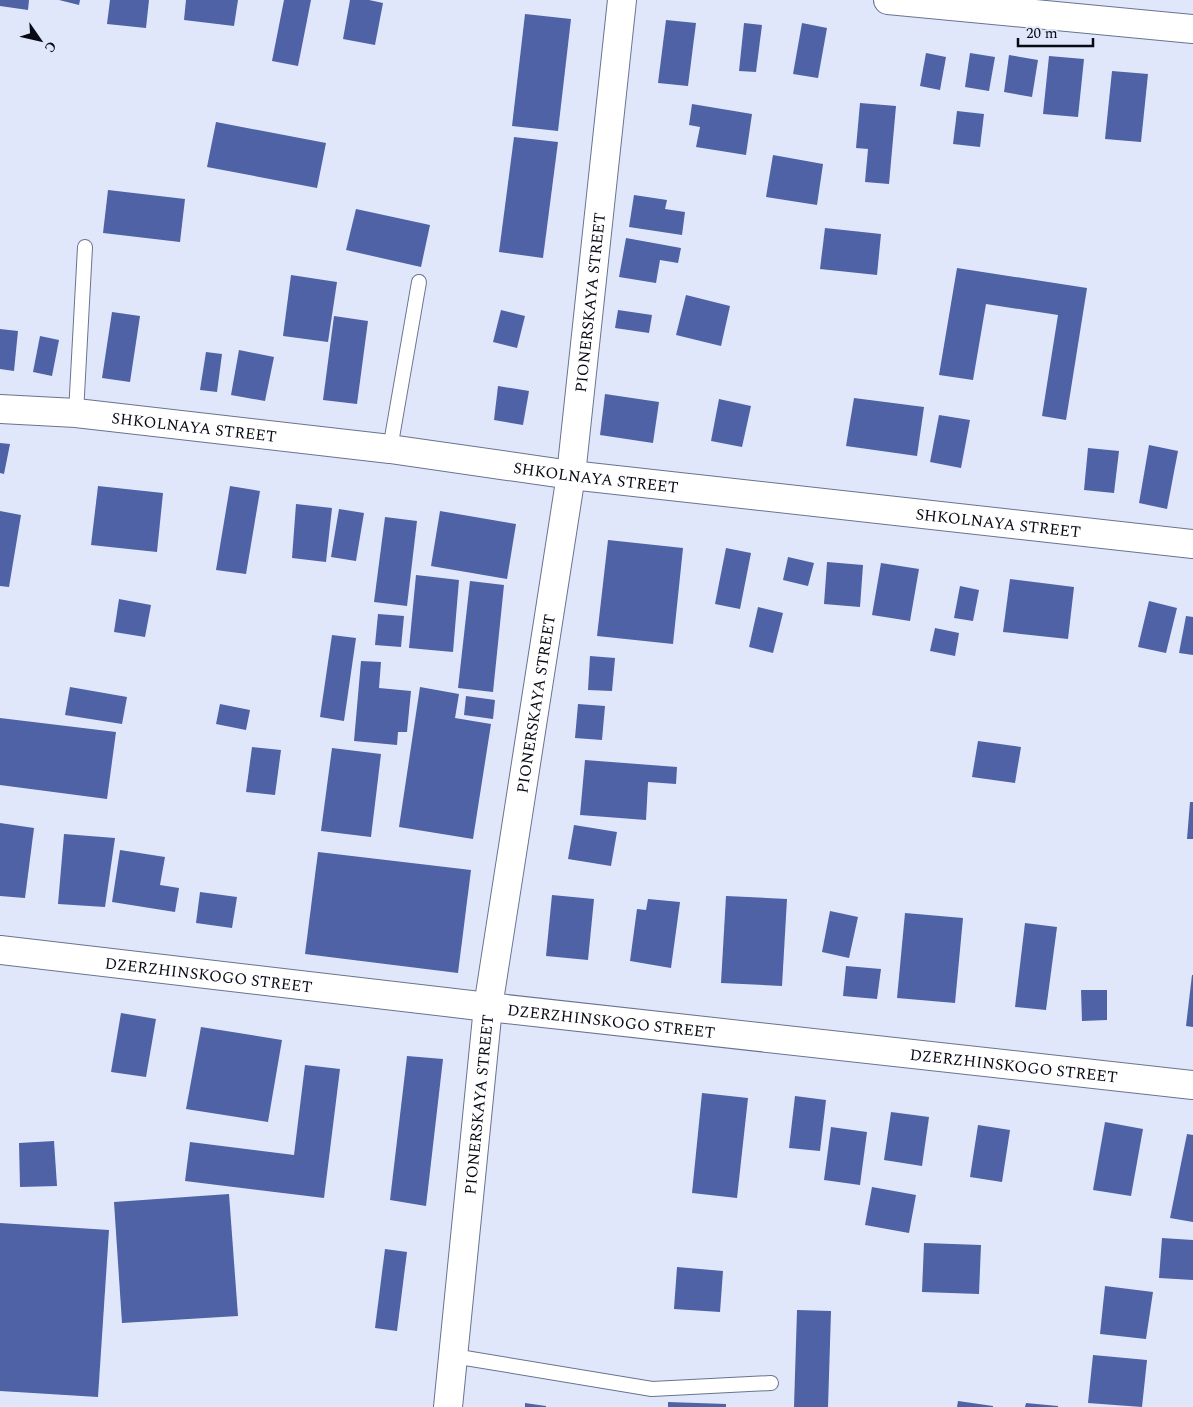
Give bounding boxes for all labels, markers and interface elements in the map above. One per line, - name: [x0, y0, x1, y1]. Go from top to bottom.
- north arrow: [15, 15, 65, 65]
- scale bar: [1018, 15, 1093, 47]
- text: 20 m: [1026, 22, 1058, 45]
- text: С: [39, 37, 62, 57]
- street label: PIONERSKAYA STREET: [569, 211, 612, 394]
- street label: SHKOLNAYA STREET: [110, 406, 278, 449]
- street label: SHKOLNAYA STREET: [512, 456, 680, 500]
- street label: SHKOLNAYA STREET: [914, 502, 1082, 545]
- street label: PIONERSKAYA STREET: [510, 612, 562, 795]
- street label: DZERZHINSKOGO STREET: [103, 951, 314, 999]
- street label: DZERZHINSKOGO STREET: [506, 998, 716, 1045]
- street label: PIONERSKAYA STREET: [458, 1013, 500, 1196]
- street label: DZERZHINSKOGO STREET: [909, 1043, 1119, 1090]

